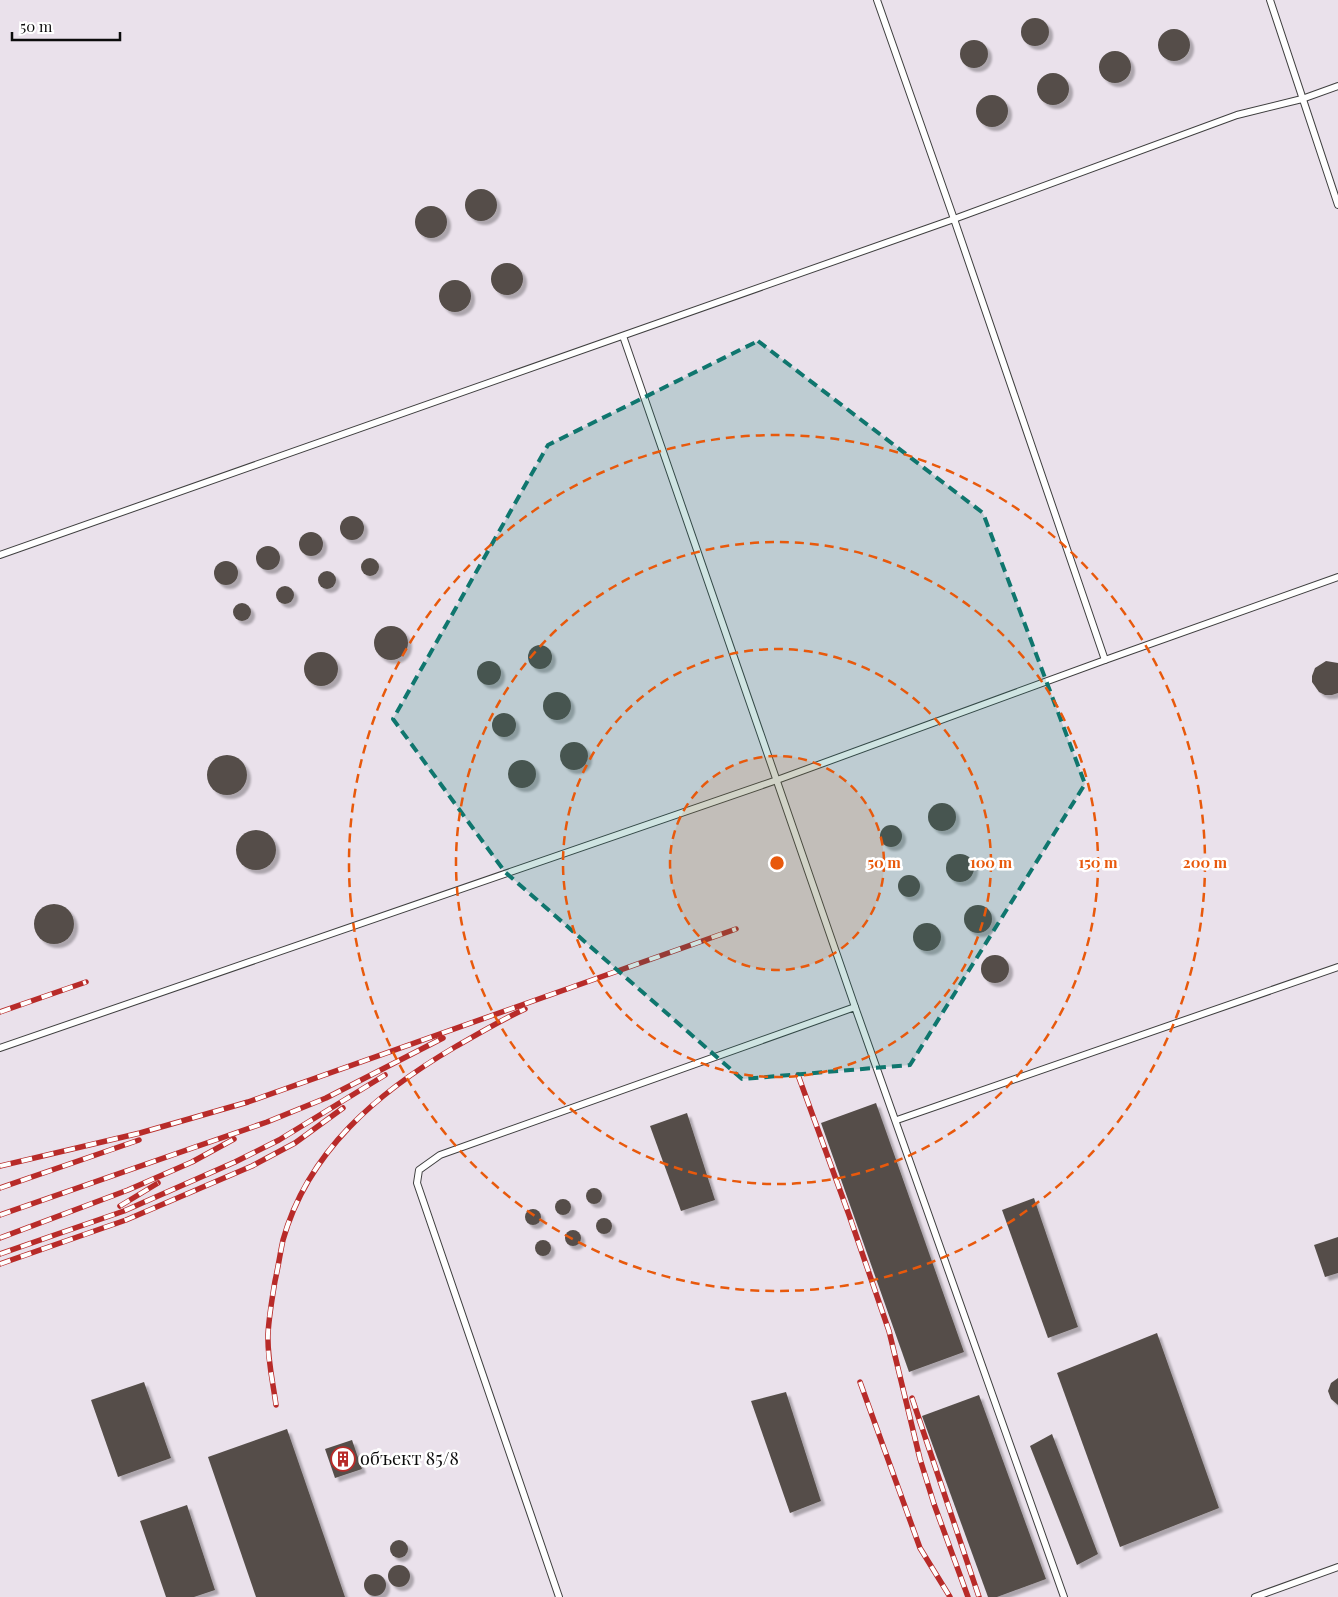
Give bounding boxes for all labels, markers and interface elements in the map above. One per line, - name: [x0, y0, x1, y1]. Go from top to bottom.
- scale bar: [12, 10, 120, 42]
- text: 50 m: [20, 16, 53, 36]
- text: 50 m: [867, 852, 901, 872]
- text: 100 m: [970, 852, 1013, 872]
- text: 150 m: [1078, 852, 1118, 872]
- text: 200 m: [1183, 852, 1228, 872]
- centre of rings: [768, 854, 786, 872]
- building icon: объект 85/8: [330, 1446, 356, 1472]
- place label: объект 85/8: [360, 1446, 459, 1470]

